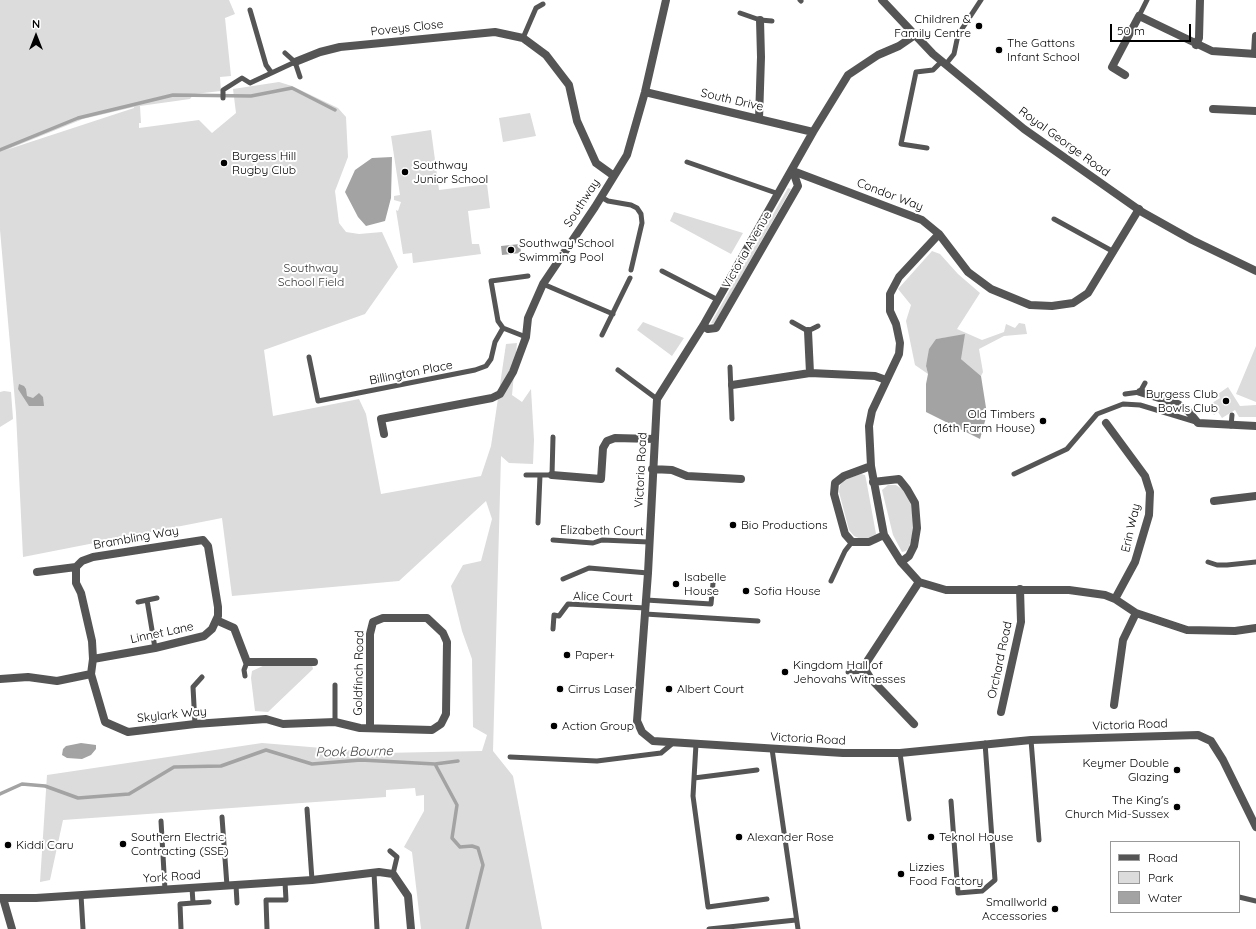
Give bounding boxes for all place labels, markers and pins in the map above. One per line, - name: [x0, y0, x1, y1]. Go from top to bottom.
- place label: Children & Family Centre: [894, 12, 971, 40]
- marker: Children & Family Centre: [974, 21, 984, 31]
- place label: The Gattons Infant School: [1007, 36, 1080, 64]
- marker: The Gattons Infant School: [994, 45, 1004, 55]
- place label: Burgess Hill Rugby Club: [232, 149, 296, 177]
- marker: Burgess Hill Rugby Club: [219, 158, 229, 168]
- place label: Southway Junior School: [413, 158, 488, 186]
- marker: Southway Junior School: [400, 167, 410, 177]
- place label: Southway School Swimming Pool: [519, 236, 614, 264]
- marker: Southway School Swimming Pool: [506, 245, 516, 255]
- place label: Burgess Club Bowls Club: [1146, 387, 1218, 415]
- marker: Burgess Club Bowls Club: [1221, 396, 1231, 406]
- place label: Old Timbers (16th Farm House): [933, 407, 1035, 435]
- marker: Old Timbers (16th Farm House): [1038, 416, 1048, 426]
- place label: Bio Productions: [741, 518, 828, 532]
- marker: Bio Productions: [728, 520, 738, 530]
- place label: Isabelle House: [684, 570, 726, 598]
- marker: Isabelle House: [671, 579, 681, 589]
- place label: Sofia House: [754, 584, 821, 598]
- marker: Sofia House: [741, 586, 751, 596]
- place label: Paper+: [575, 648, 615, 662]
- marker: Paper+: [562, 650, 572, 660]
- place label: Kingdom Hall of Jehovahs Witnesses: [793, 658, 906, 686]
- marker: Kingdom Hall of Jehovahs Witnesses: [780, 667, 790, 677]
- place label: Cirrus Laser: [568, 682, 634, 696]
- place label: Albert Court: [677, 682, 744, 696]
- marker: Cirrus Laser: [555, 684, 565, 694]
- marker: Albert Court: [664, 684, 674, 694]
- place label: Action Group: [562, 719, 634, 733]
- marker: Action Group: [549, 721, 559, 731]
- place label: Keymer Double Glazing: [1083, 756, 1169, 784]
- marker: Keymer Double Glazing: [1172, 765, 1182, 775]
- place label: The King's Church Mid-Sussex: [1065, 793, 1169, 821]
- marker: The King's Church Mid-Sussex: [1172, 802, 1182, 812]
- place label: Southern Electric Contracting (SSE): [131, 830, 229, 858]
- place label: Alexander Rose: [747, 830, 834, 844]
- place label: Teknol House: [939, 830, 1013, 844]
- marker: Alexander Rose: [734, 832, 744, 842]
- marker: Teknol House: [926, 832, 936, 842]
- place label: Kiddi Caru: [16, 838, 74, 852]
- marker: Southern Electric Contracting (SSE): [118, 839, 128, 849]
- marker: Kiddi Caru: [3, 840, 13, 850]
- place label: Lizzies Food Factory: [909, 860, 983, 888]
- marker: Lizzies Food Factory: [896, 869, 906, 879]
- place label: Smallworld Accessories: [982, 895, 1047, 923]
- marker: Smallworld Accessories: [1050, 904, 1060, 914]

